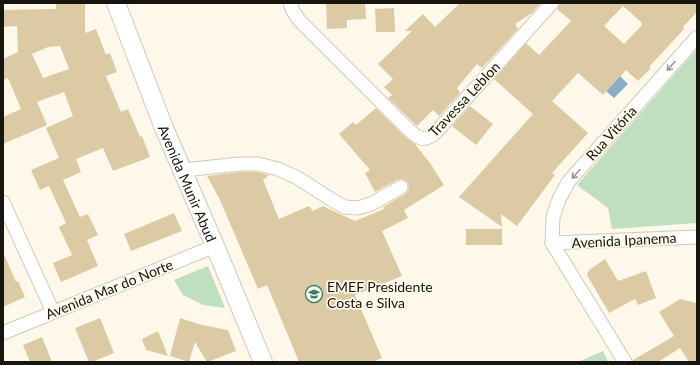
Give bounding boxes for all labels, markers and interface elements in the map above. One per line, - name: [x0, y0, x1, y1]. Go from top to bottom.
- street label: Travessa Leblon: [425, 58, 503, 140]
- one-way arrow: [666, 61, 676, 71]
- street label: Rua Vitória: [582, 102, 640, 164]
- street label: Avenida Munir Abud: [155, 122, 221, 244]
- one-way arrow: [571, 168, 580, 179]
- street label: Avenida Ipanema: [571, 229, 677, 251]
- street label: Avenida Mar do Norte: [43, 256, 175, 322]
- place label: EMEF Presidente Costa e Silva: [327, 278, 433, 311]
- school or university icon: EMEF Presidente Costa e Silva: [304, 284, 324, 304]

